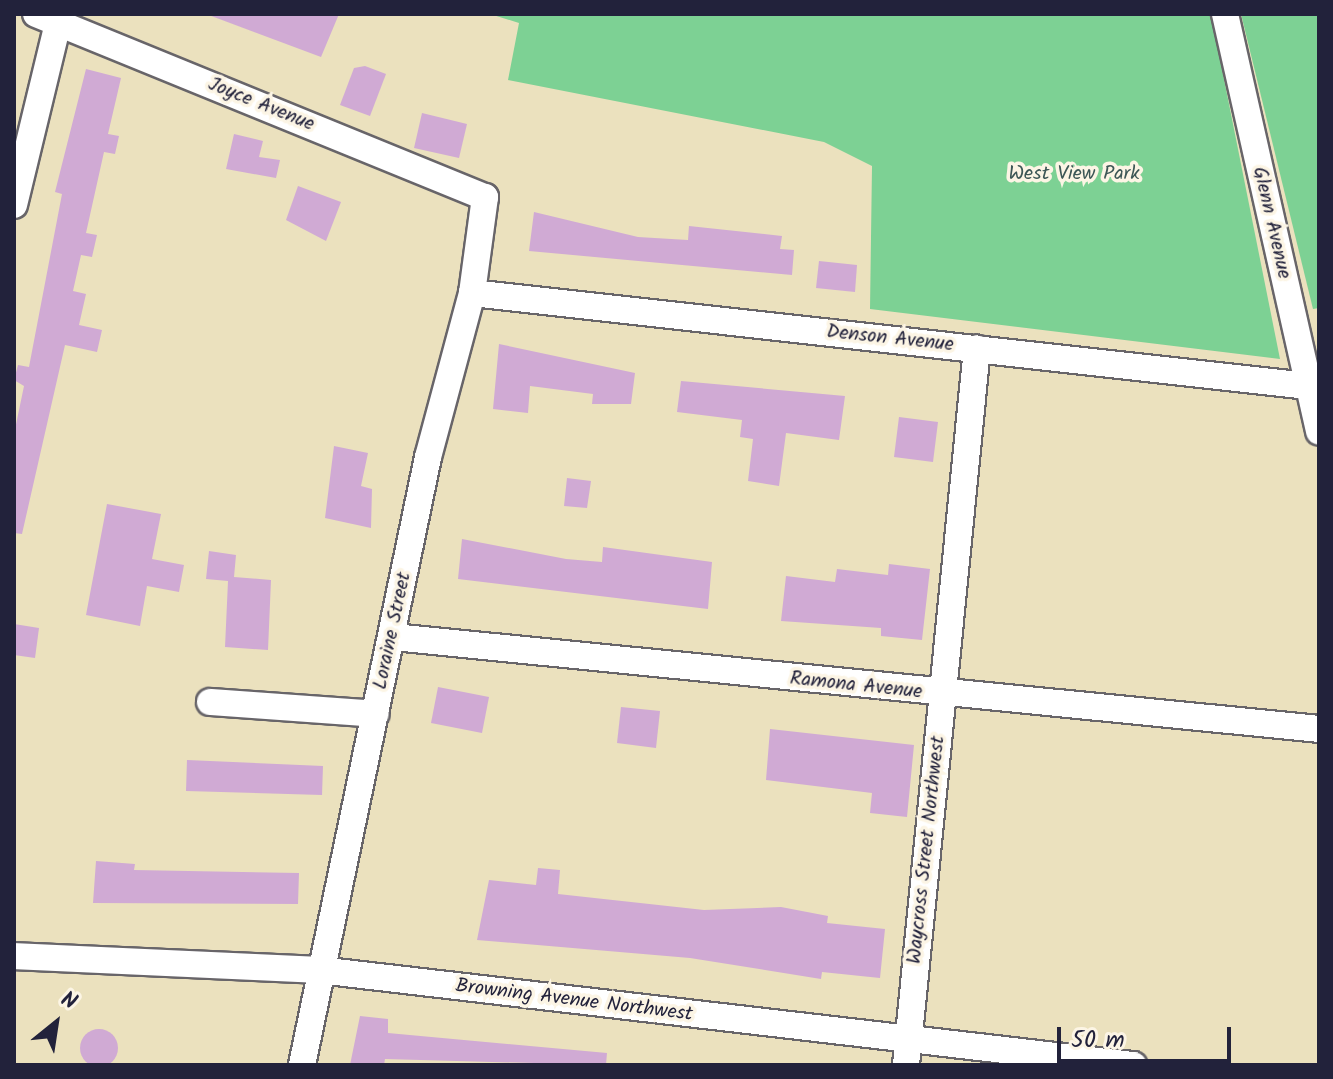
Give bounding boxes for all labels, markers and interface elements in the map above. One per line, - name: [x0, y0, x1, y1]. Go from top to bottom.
- street label: Joyce Avenue: [204, 73, 318, 137]
- park label: West View Park: [1008, 162, 1140, 186]
- street label: Glenn Avenue: [1246, 165, 1296, 281]
- street label: Denson Avenue: [825, 320, 955, 358]
- street label: Loraine Street: [369, 570, 417, 692]
- street label: Ramona Avenue: [789, 667, 923, 705]
- street label: Waycross Street Northwest: [903, 735, 951, 965]
- street label: Browning Avenue Northwest: [454, 975, 694, 1027]
- north arrow: [16, 983, 96, 1063]
- text: N: [53, 983, 83, 1020]
- scale bar: [1061, 1011, 1235, 1061]
- text: 50 m: [1071, 1021, 1125, 1060]

